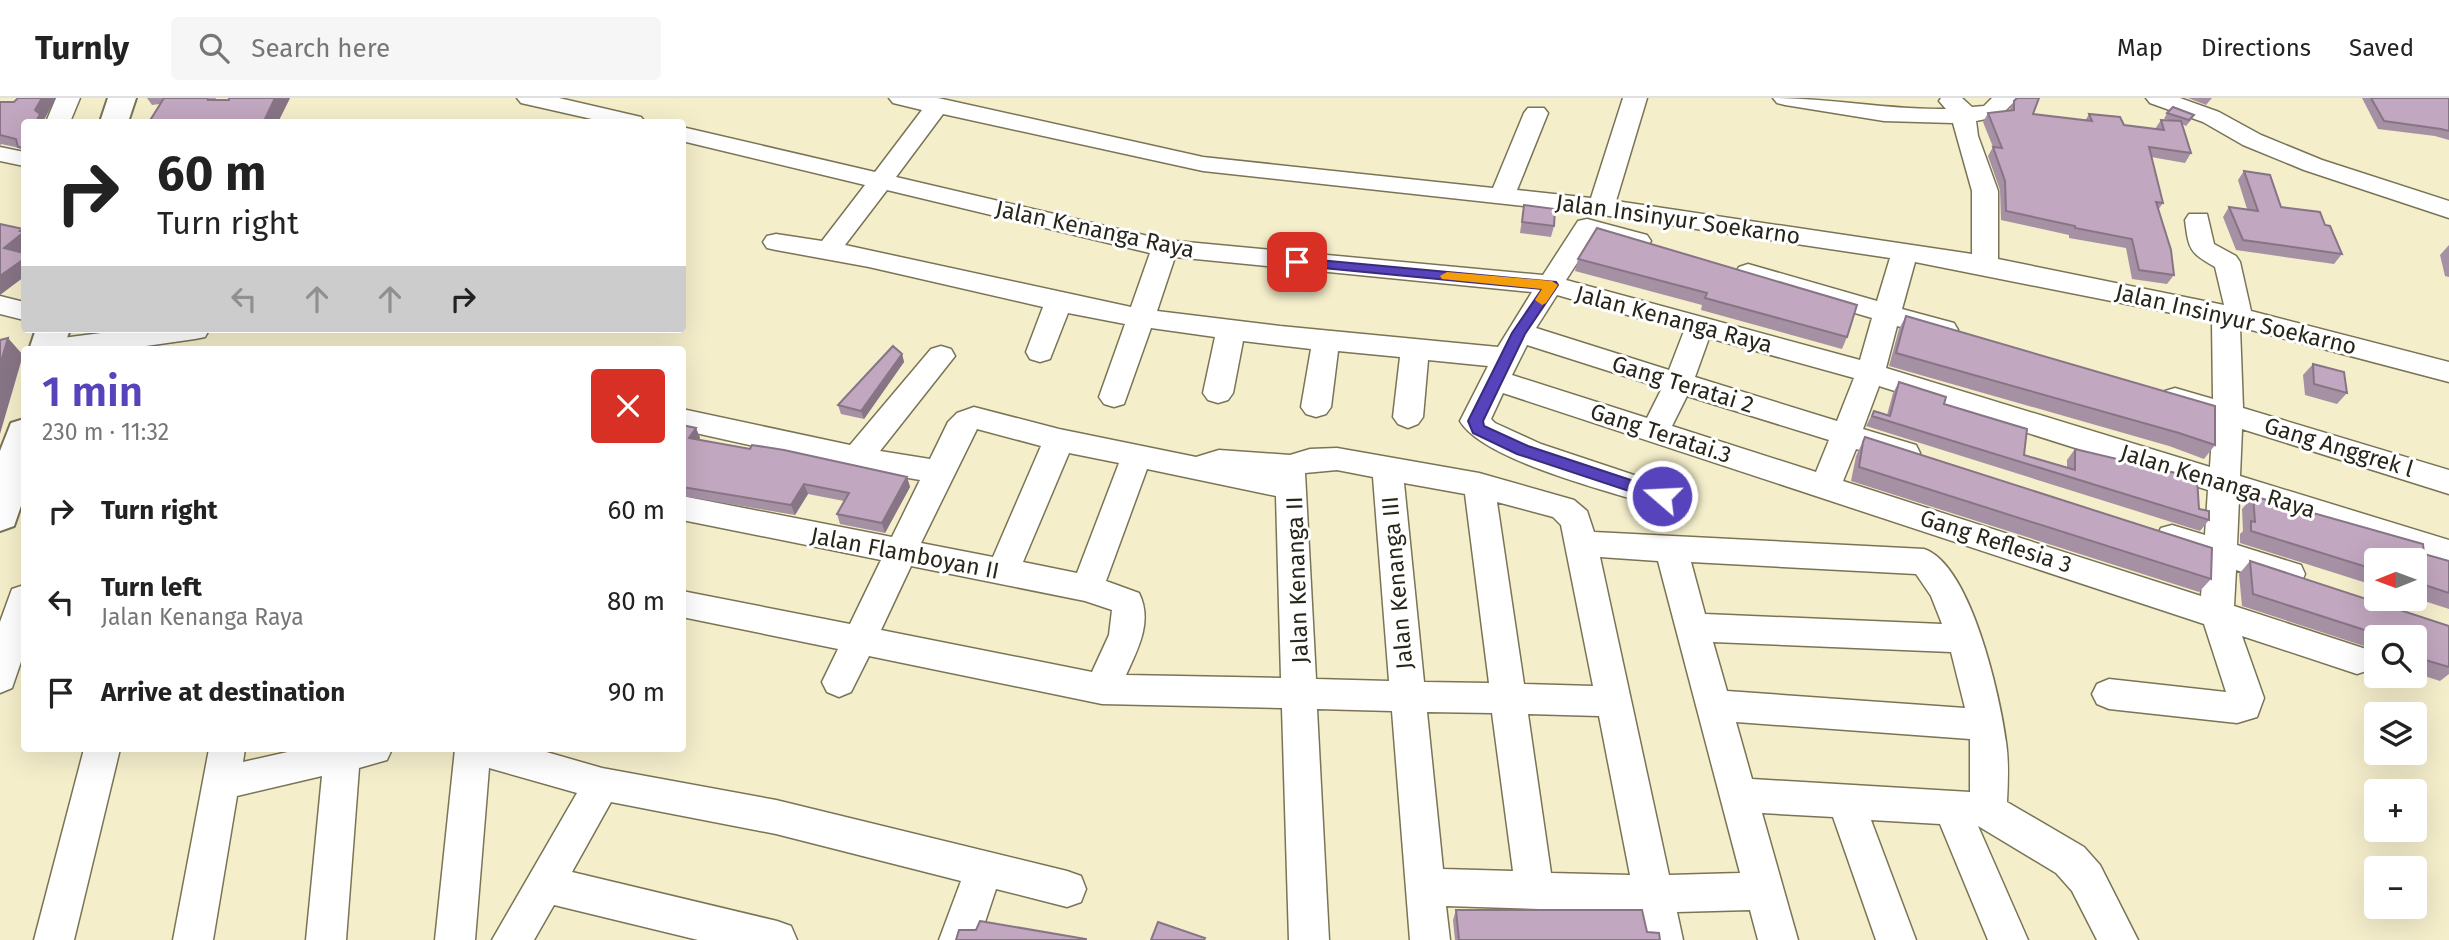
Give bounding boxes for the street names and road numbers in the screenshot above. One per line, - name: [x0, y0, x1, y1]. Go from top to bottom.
- street label: Jalan Insinyur Soekarno: [1554, 188, 1802, 250]
- street label: Jalan Kenanga Raya: [993, 194, 1197, 264]
- street label: Jalan Insinyur Soekarno: [2113, 278, 2359, 360]
- street label: Jalan Kenanga Raya: [1572, 279, 1776, 359]
- street label: Gang Teratai 2: [1609, 349, 1757, 419]
- street label: Gang Teratai.3: [1587, 397, 1735, 469]
- street label: Gang Anggrek l: [2261, 411, 2417, 483]
- street label: Jalan Kenanga Raya: [2117, 438, 2319, 524]
- street label: Jalan Kenanga III: [1375, 495, 1419, 671]
- street label: Jalan Kenanga II: [1280, 496, 1314, 664]
- street label: Gang Reflesia 3: [1917, 503, 2075, 579]
- street label: Jalan Flamboyan II: [808, 521, 1002, 585]

